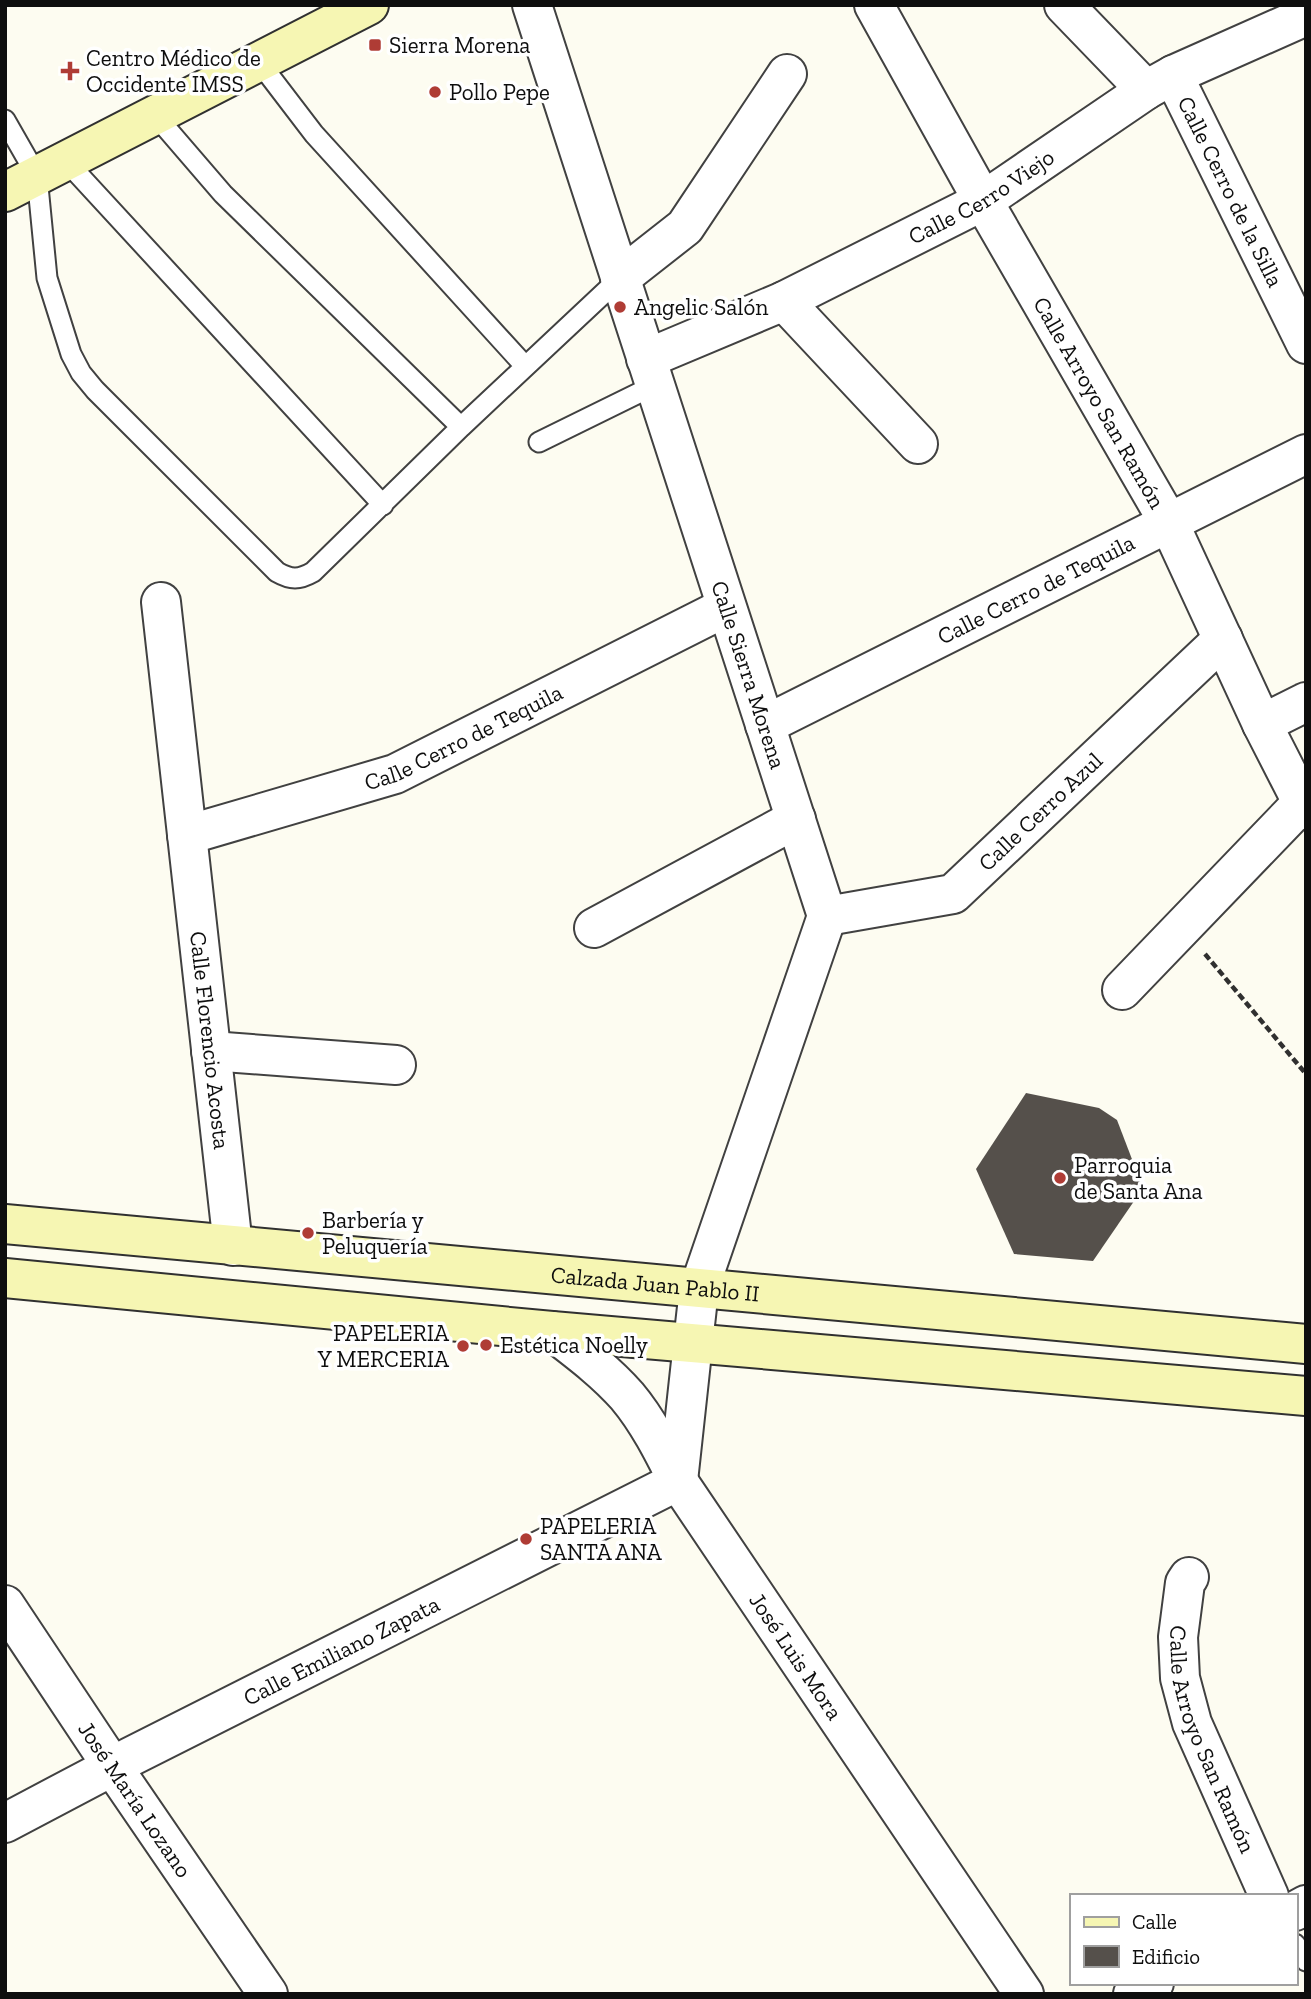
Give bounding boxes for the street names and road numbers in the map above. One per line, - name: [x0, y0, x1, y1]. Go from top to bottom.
- street label: Calle Cerro de la Silla: [1172, 91, 1290, 292]
- street label: Calle Cerro Viejo: [904, 143, 1060, 250]
- street label: Calle Arroyo San Ramón: [1027, 292, 1171, 513]
- street label: Calle Cerro de Tequila: [933, 528, 1139, 650]
- street label: Calle Sierra Morena: [705, 577, 792, 772]
- street label: Calle Cerro de Tequila: [361, 678, 567, 796]
- street label: Calle Cerro Azul: [972, 746, 1108, 877]
- street label: Calle Florencio Acosta: [184, 930, 236, 1151]
- street label: Calzada Juan Pablo II: [550, 1260, 761, 1308]
- street label: José Luis Mora: [743, 1587, 849, 1725]
- street label: Calle Emiliano Zapata: [239, 1590, 444, 1712]
- street label: Calle Arroyo San Ramón: [1164, 1624, 1262, 1857]
- street label: José María Lozano: [72, 1716, 198, 1883]

